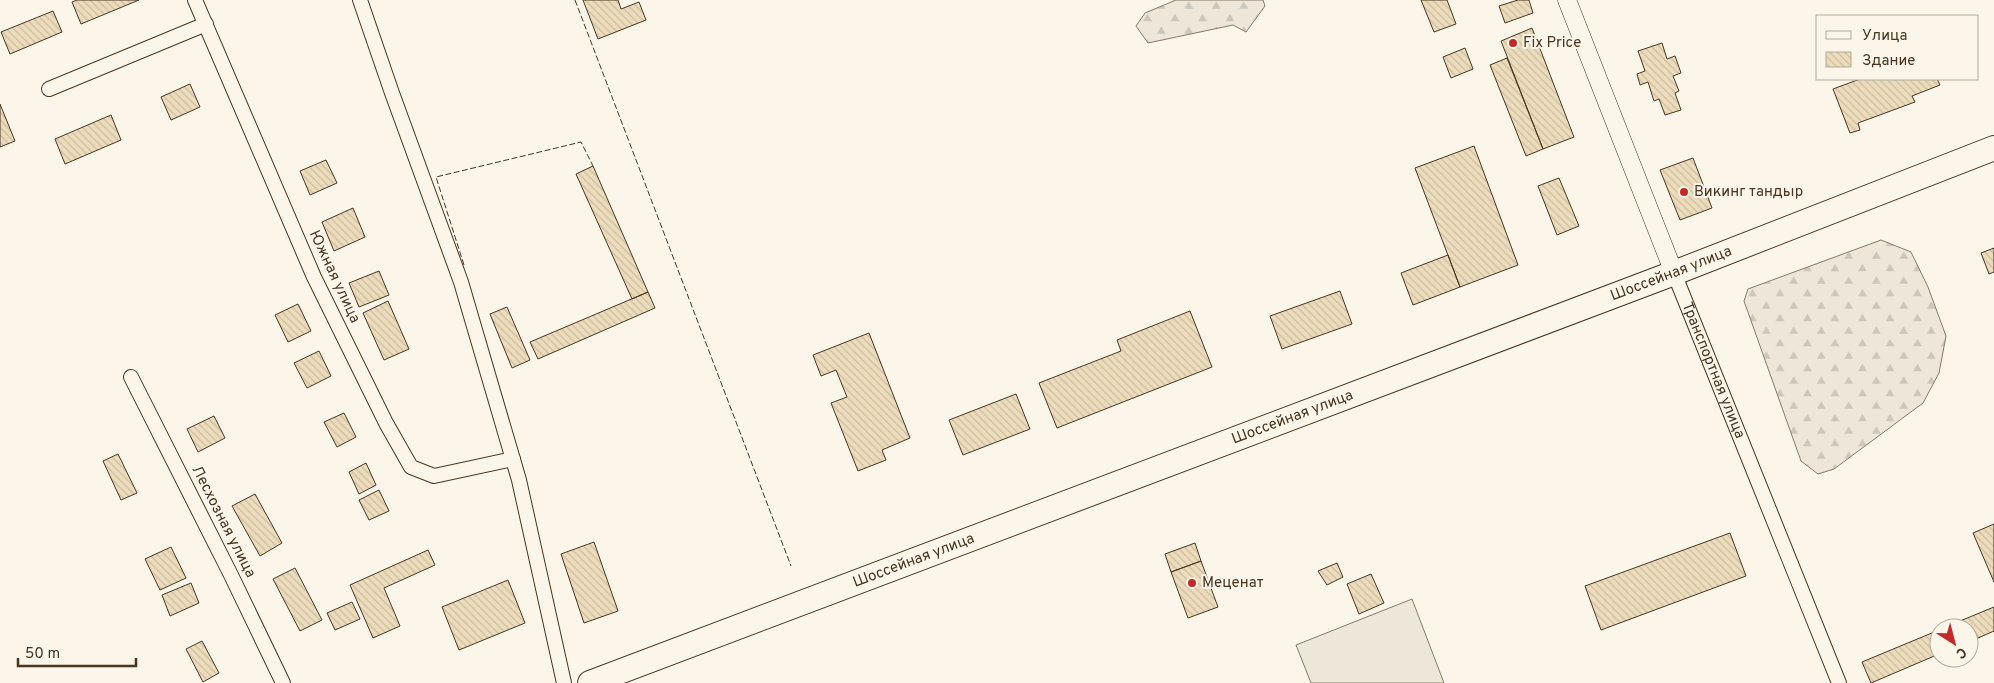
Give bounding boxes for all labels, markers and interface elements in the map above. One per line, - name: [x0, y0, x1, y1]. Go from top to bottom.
- legend: [1816, 15, 1979, 80]
- text: Улица: [1862, 27, 1907, 46]
- place label: Fix Price: [1523, 34, 1581, 53]
- marker: Fix Price: [1507, 37, 1519, 49]
- text: Здание: [1862, 52, 1915, 71]
- place label: Викинг тандыр: [1694, 183, 1803, 202]
- marker: Викинг тандыр: [1678, 186, 1690, 198]
- street label: Южная улица: [304, 227, 364, 327]
- street label: Шоссейная улица: [1608, 242, 1735, 306]
- street label: Транспортная улица: [1677, 299, 1749, 441]
- street label: Шоссейная улица: [1229, 386, 1356, 449]
- street label: Лесхозная улица: [187, 463, 259, 581]
- street label: Шоссейная улица: [850, 529, 977, 592]
- place label: Меценат: [1202, 574, 1264, 593]
- marker: Меценат: [1186, 577, 1198, 589]
- north arrow: [1929, 618, 1979, 668]
- scale bar: [18, 636, 135, 668]
- text: С: [1952, 643, 1969, 662]
- text: 50 m: [25, 645, 60, 664]

